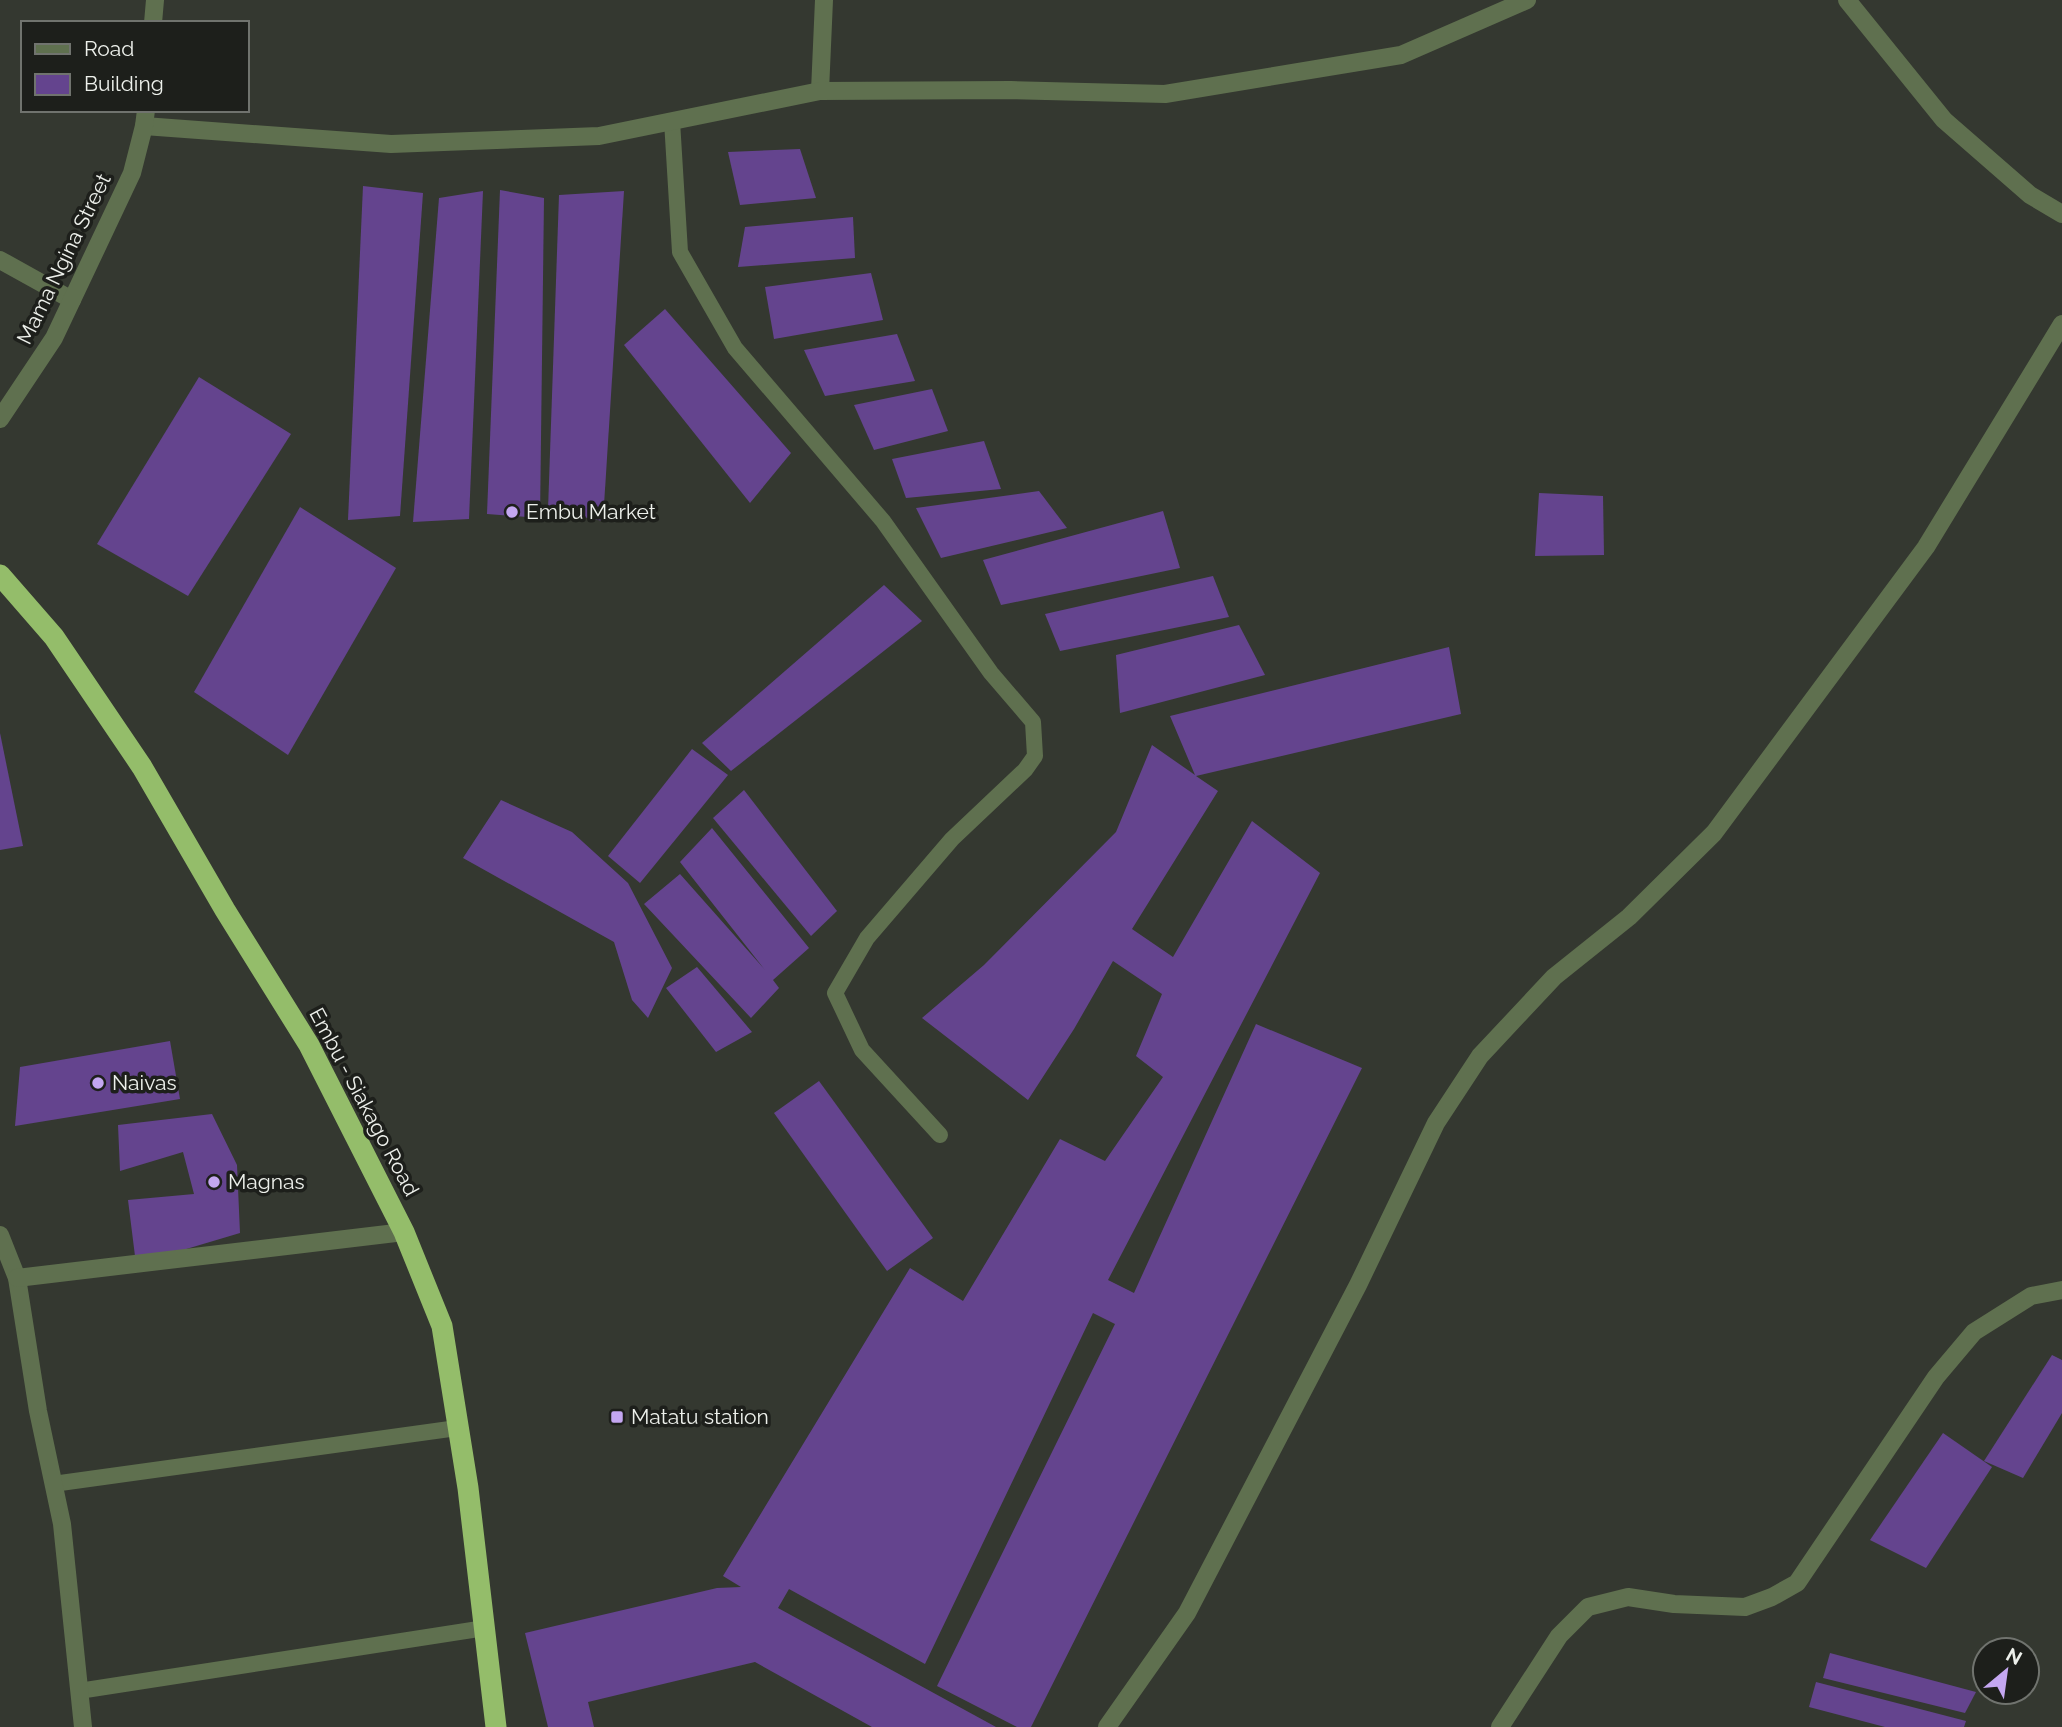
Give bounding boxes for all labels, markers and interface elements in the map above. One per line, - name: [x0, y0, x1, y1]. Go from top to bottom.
- legend: [21, 21, 248, 112]
- text: Road: [84, 36, 134, 61]
- text: Building: [84, 71, 164, 96]
- street label: Mama Ngina Street: [11, 169, 116, 348]
- place label: Embu Market: [526, 499, 656, 524]
- marker: Embu Market: [504, 504, 520, 520]
- street label: Embu - Siakago Road: [304, 1003, 425, 1200]
- place label: Naivas: [112, 1070, 177, 1095]
- marker: Naivas: [90, 1075, 106, 1091]
- place label: Magnas: [228, 1169, 305, 1194]
- marker: Magnas: [206, 1174, 222, 1190]
- place label: Matatu station: [631, 1404, 769, 1429]
- marker: Matatu station: [609, 1409, 625, 1425]
- north arrow: [1971, 1636, 2041, 1706]
- text: N: [2003, 1643, 2026, 1669]

